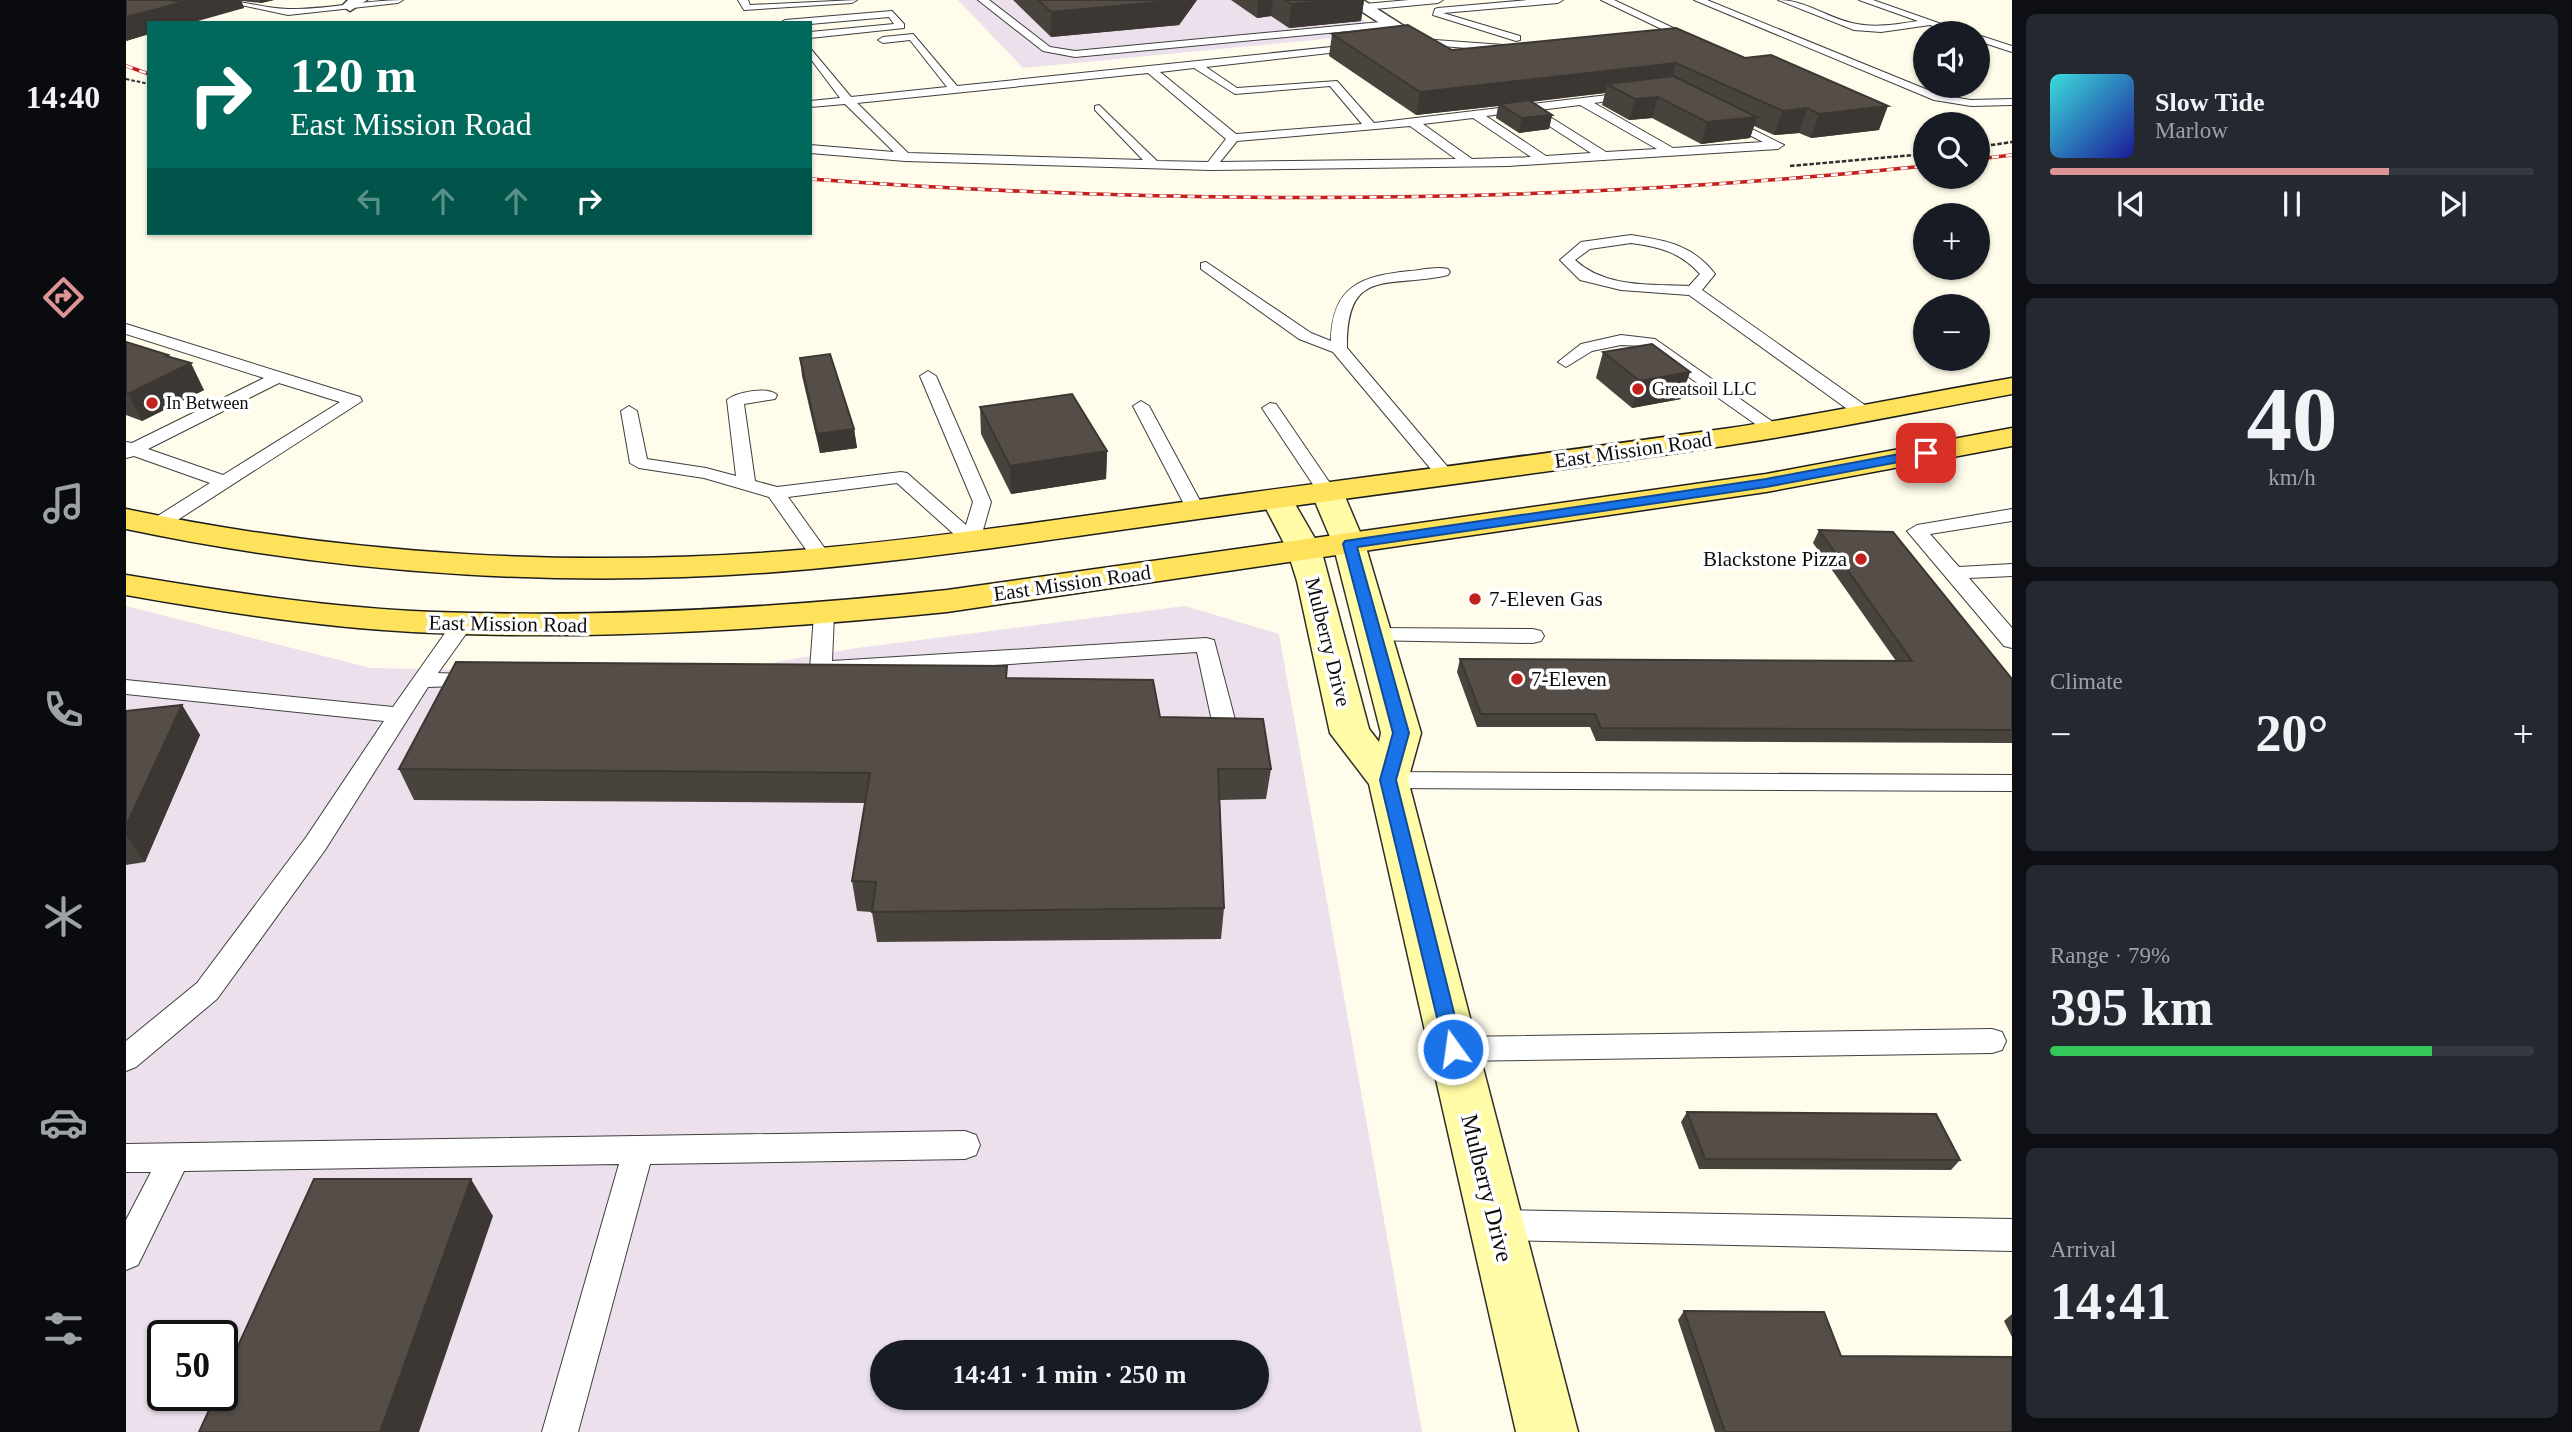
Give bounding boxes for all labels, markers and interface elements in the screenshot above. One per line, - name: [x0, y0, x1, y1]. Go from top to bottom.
- map controls: [1913, 21, 1990, 371]
- button: sound: [1913, 21, 1990, 98]
- text: 120 m: [290, 48, 417, 103]
- icon: right: [175, 49, 266, 140]
- text: 14:40: [26, 79, 100, 115]
- text: Slow Tide: [2155, 88, 2265, 117]
- text: East Mission Road: [290, 106, 532, 142]
- button: search: [1913, 112, 1990, 189]
- text: Marlow: [2155, 118, 2228, 143]
- icon: left: [351, 182, 389, 220]
- icon: ahead: [424, 182, 462, 220]
- icon: ahead: [497, 182, 535, 220]
- icon: right: [570, 182, 608, 220]
- icon: previous: [2112, 185, 2150, 223]
- icon: pause: [2273, 185, 2311, 223]
- icon: next: [2434, 185, 2472, 223]
- button: +: [1913, 203, 1990, 280]
- icon: directions: [39, 273, 88, 322]
- button: −: [1913, 294, 1990, 371]
- text: 40: [2247, 369, 2338, 470]
- place label: Greatsoil LLC: [1652, 379, 1756, 399]
- marker: Greatsoil LLC: [1630, 381, 1646, 397]
- place label: In Between: [166, 393, 248, 413]
- marker: In Between: [144, 395, 160, 411]
- pin: [1896, 423, 1956, 483]
- street label: East Mission Road: [1553, 427, 1714, 473]
- icon: arrive: [1907, 434, 1945, 472]
- text: km/h: [2268, 465, 2316, 490]
- icon: music: [39, 479, 88, 528]
- place label: Blackstone Pizza: [1703, 547, 1848, 571]
- marker: Blackstone Pizza: [1853, 551, 1869, 567]
- street label: East Mission Road: [992, 560, 1153, 606]
- street label: Mulberry Drive: [1300, 575, 1356, 709]
- place label: 7-Eleven Gas: [1489, 587, 1603, 611]
- marker: 7-Eleven Gas: [1467, 591, 1483, 607]
- street label: East Mission Road: [428, 611, 588, 637]
- place label: 7-Eleven: [1531, 667, 1607, 691]
- text: Climate: [2050, 669, 2123, 694]
- marker: 7-Eleven: [1509, 671, 1525, 687]
- icon: phone: [39, 685, 88, 734]
- text: 20°: [2256, 705, 2328, 762]
- text: −: [2050, 713, 2071, 755]
- text: +: [2513, 713, 2534, 755]
- icon: climate: [39, 892, 88, 941]
- text: Range · 79%: [2050, 943, 2170, 968]
- text: 395 km: [2050, 979, 2213, 1036]
- position arrow: [1416, 1012, 1490, 1086]
- icon: car: [39, 1098, 88, 1147]
- street label: Mulberry Drive: [1456, 1111, 1518, 1265]
- text: Arrival: [2050, 1237, 2116, 1262]
- text: 14:41: [2050, 1273, 2171, 1330]
- icon: filters: [39, 1304, 88, 1353]
- speed limit sign: 50: [147, 1320, 238, 1411]
- text: 14:41 · 1 min · 250 m: [953, 1360, 1187, 1389]

